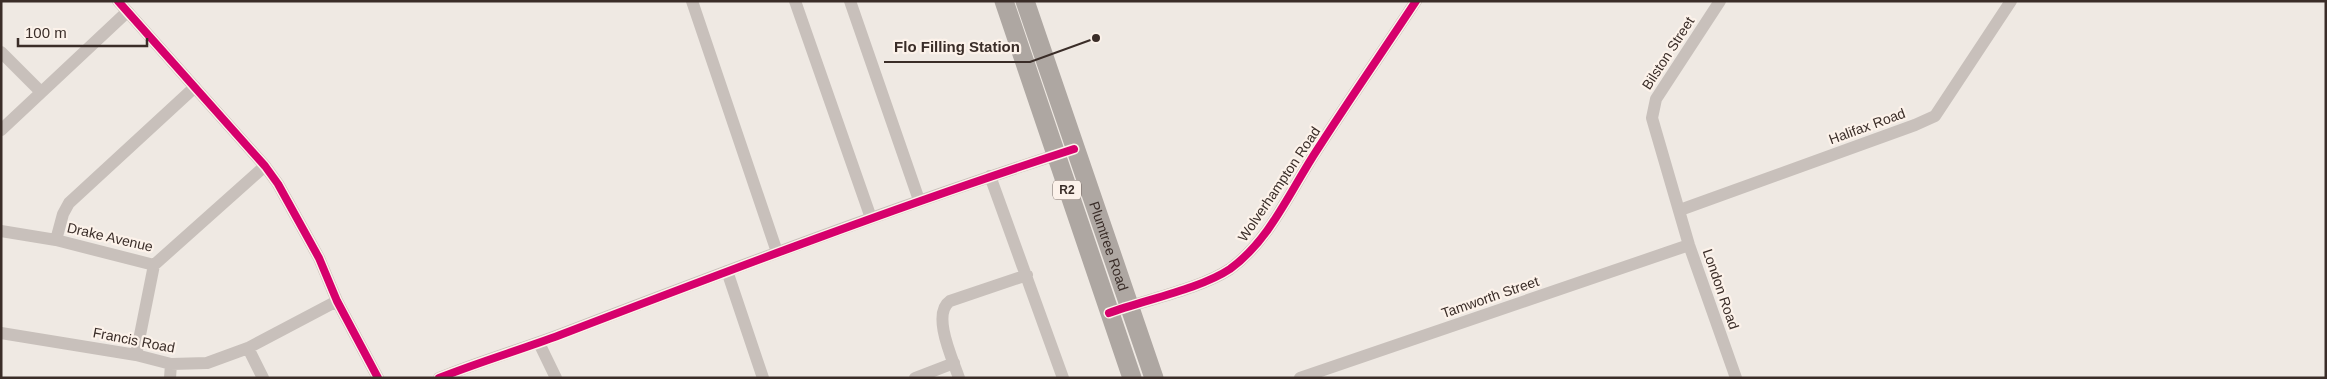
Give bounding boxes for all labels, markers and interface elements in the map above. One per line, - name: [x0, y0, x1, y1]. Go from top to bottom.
- street label: Bilston Street: [1639, 14, 1697, 92]
- scale bar: [18, 15, 146, 47]
- text: 100 m: [25, 24, 67, 41]
- callout: Flo Filling Station: [884, 32, 1030, 62]
- text: Flo Filling Station: [894, 38, 1020, 55]
- street label: Halifax Road: [1827, 105, 1907, 147]
- street label: Wolverhampton Road: [1235, 124, 1323, 244]
- road number: R2: [1053, 180, 1081, 200]
- street label: Plumtree Road: [1086, 199, 1132, 293]
- street label: Drake Avenue: [65, 219, 155, 255]
- street label: London Road: [1700, 247, 1742, 331]
- street label: Tamworth Street: [1439, 273, 1541, 321]
- street label: Francis Road: [92, 324, 176, 356]

